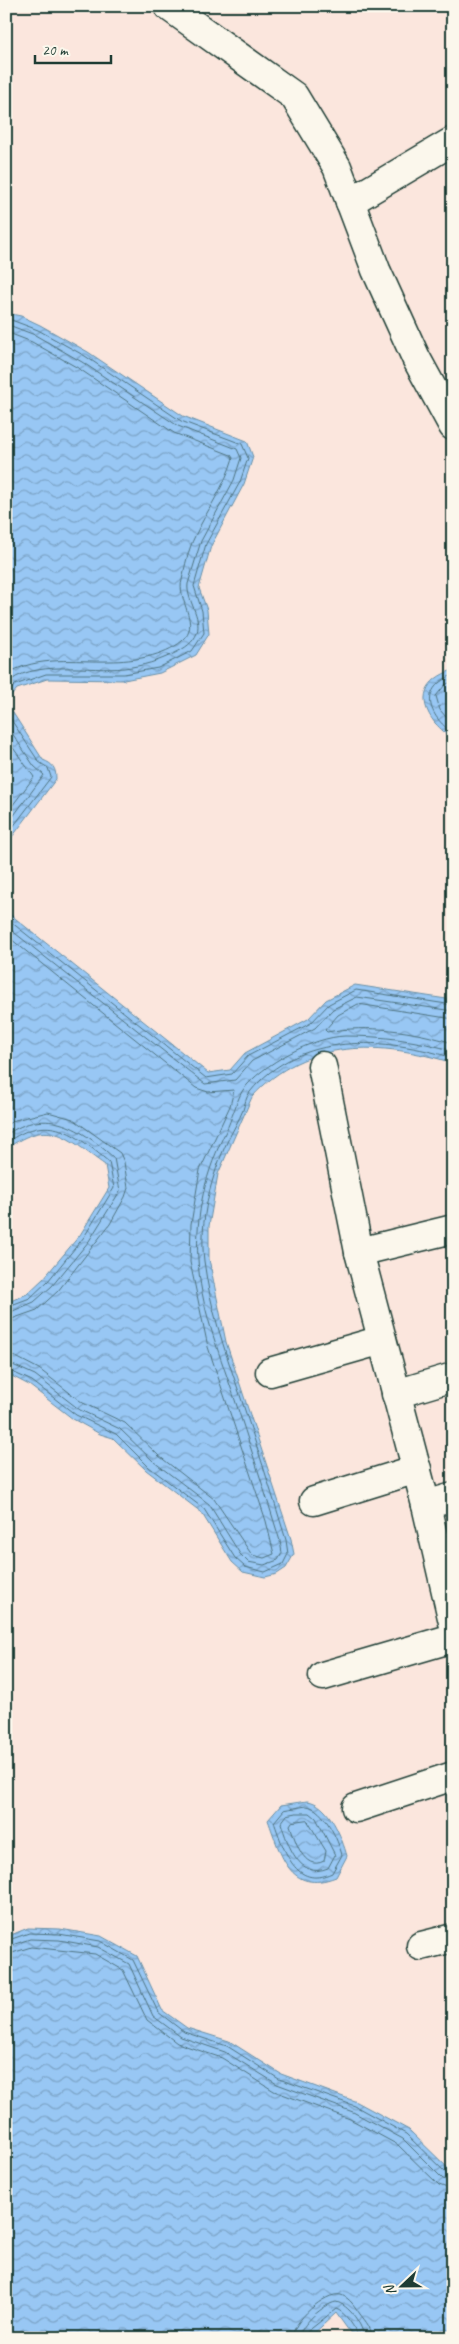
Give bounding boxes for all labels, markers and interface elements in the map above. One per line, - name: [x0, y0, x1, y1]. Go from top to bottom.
- scale bar: [35, 32, 111, 64]
- text: 20 m: [42, 41, 69, 60]
- north arrow: [376, 2262, 426, 2312]
- text: N: [380, 2281, 400, 2298]

